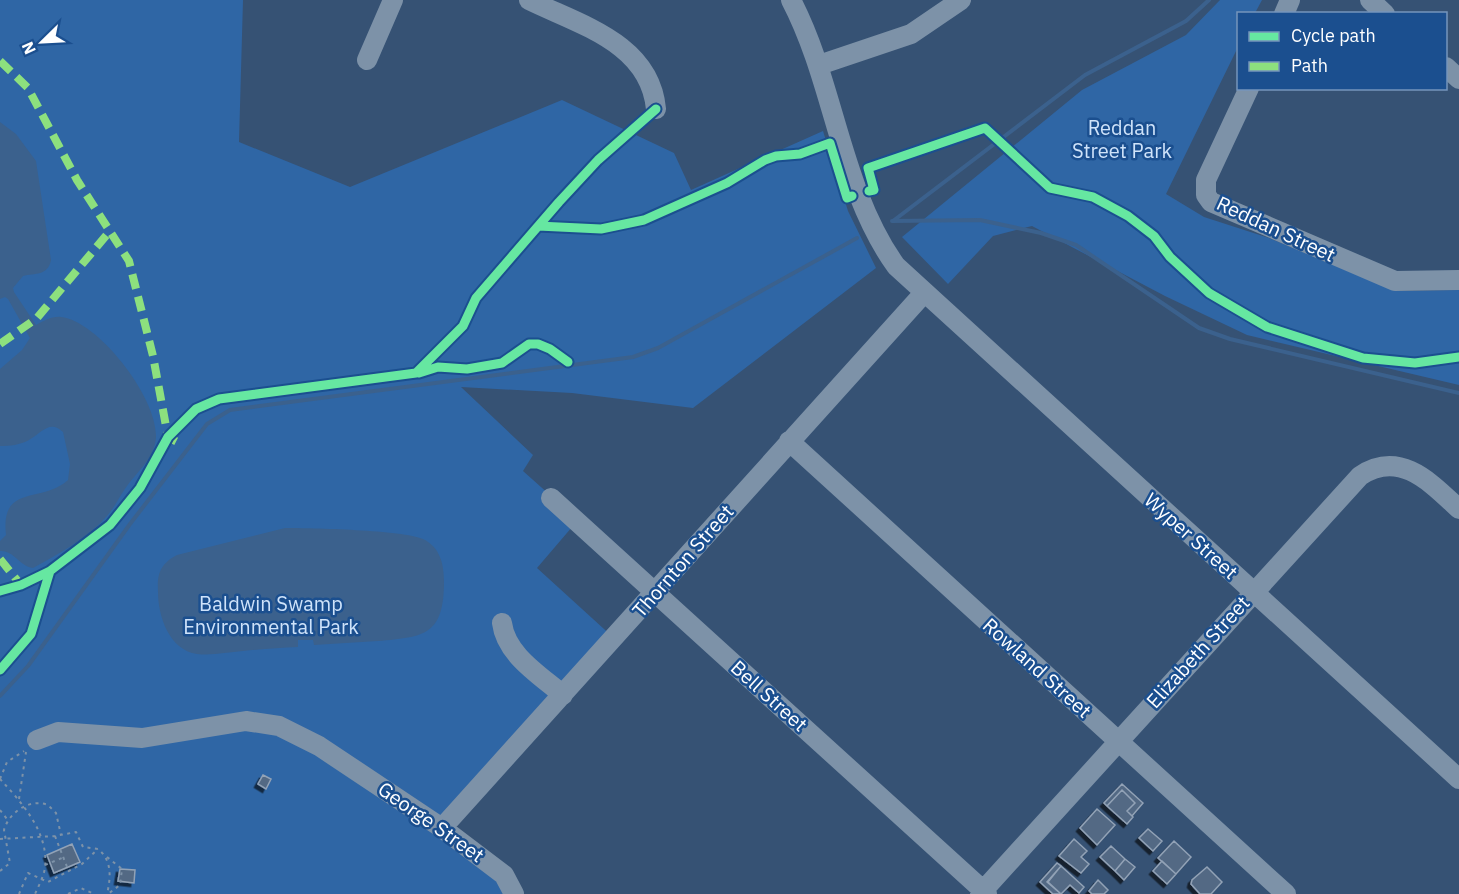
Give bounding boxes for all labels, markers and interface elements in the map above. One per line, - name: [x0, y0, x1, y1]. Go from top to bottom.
- north arrow: [12, 12, 72, 72]
- legend: [1237, 12, 1447, 90]
- text: Cycle path: [1291, 24, 1376, 47]
- text: N: [17, 39, 40, 57]
- text: Path: [1291, 54, 1328, 77]
- park label: Reddan Street Park: [1072, 114, 1172, 164]
- street label: Reddan Street: [1212, 189, 1340, 268]
- street label: Wyper Street: [1139, 486, 1244, 585]
- street label: Thornton Street: [626, 498, 739, 623]
- park label: Baldwin Swamp Environmental Park: [183, 590, 359, 640]
- street label: Elizabeth Street: [1140, 590, 1255, 714]
- street label: Rowland Street: [977, 612, 1098, 724]
- street label: Bell Street: [725, 654, 813, 737]
- street label: George Street: [373, 775, 490, 868]

